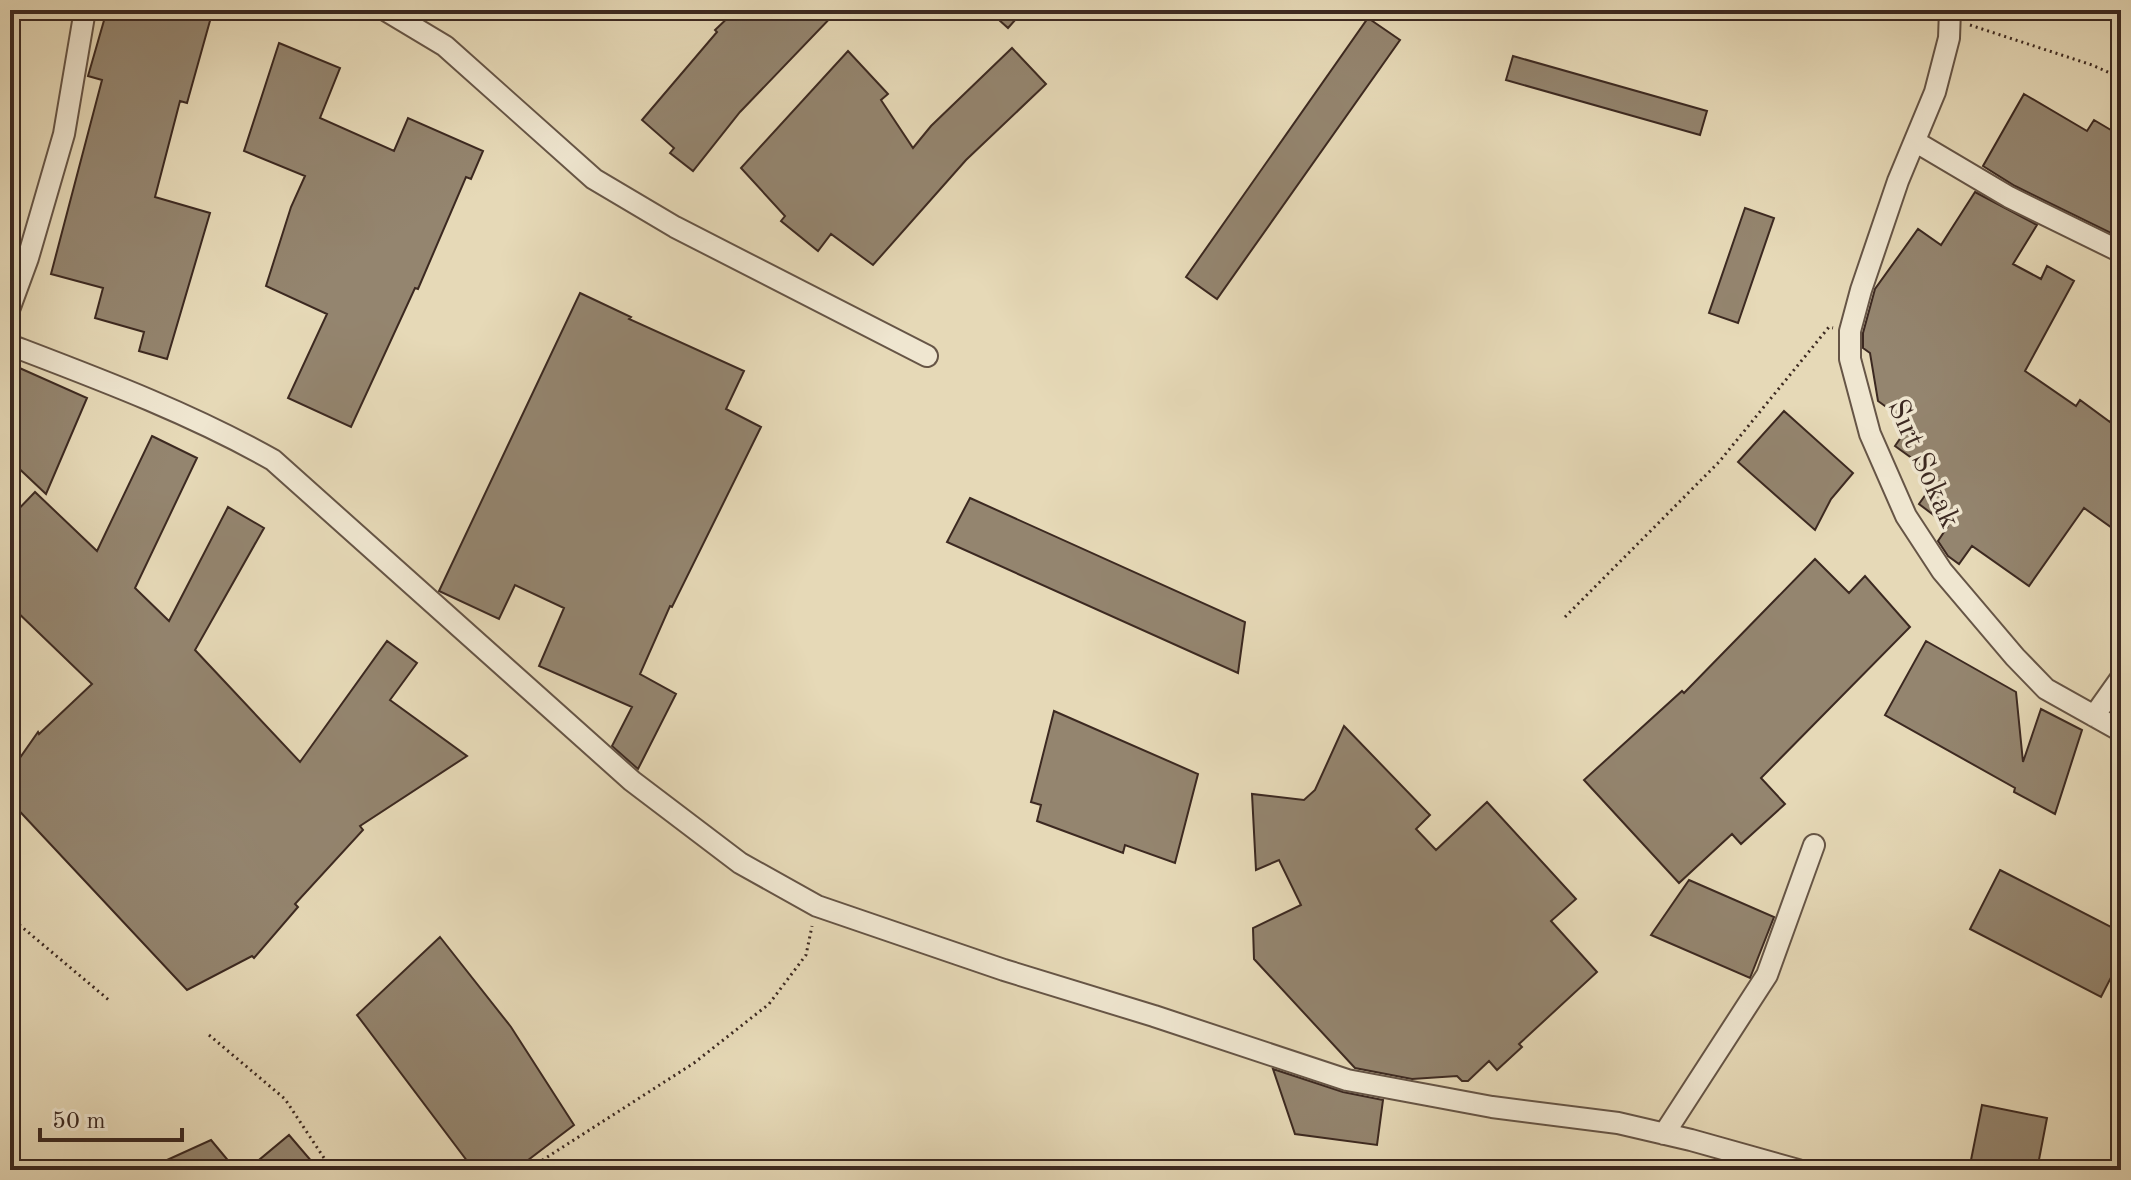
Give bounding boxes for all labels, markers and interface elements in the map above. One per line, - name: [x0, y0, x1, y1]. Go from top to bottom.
- street label: Sırt Sokak: [1881, 395, 1965, 533]
- scale bar: [40, 1092, 182, 1142]
- text: 50 m: [52, 1110, 106, 1134]

